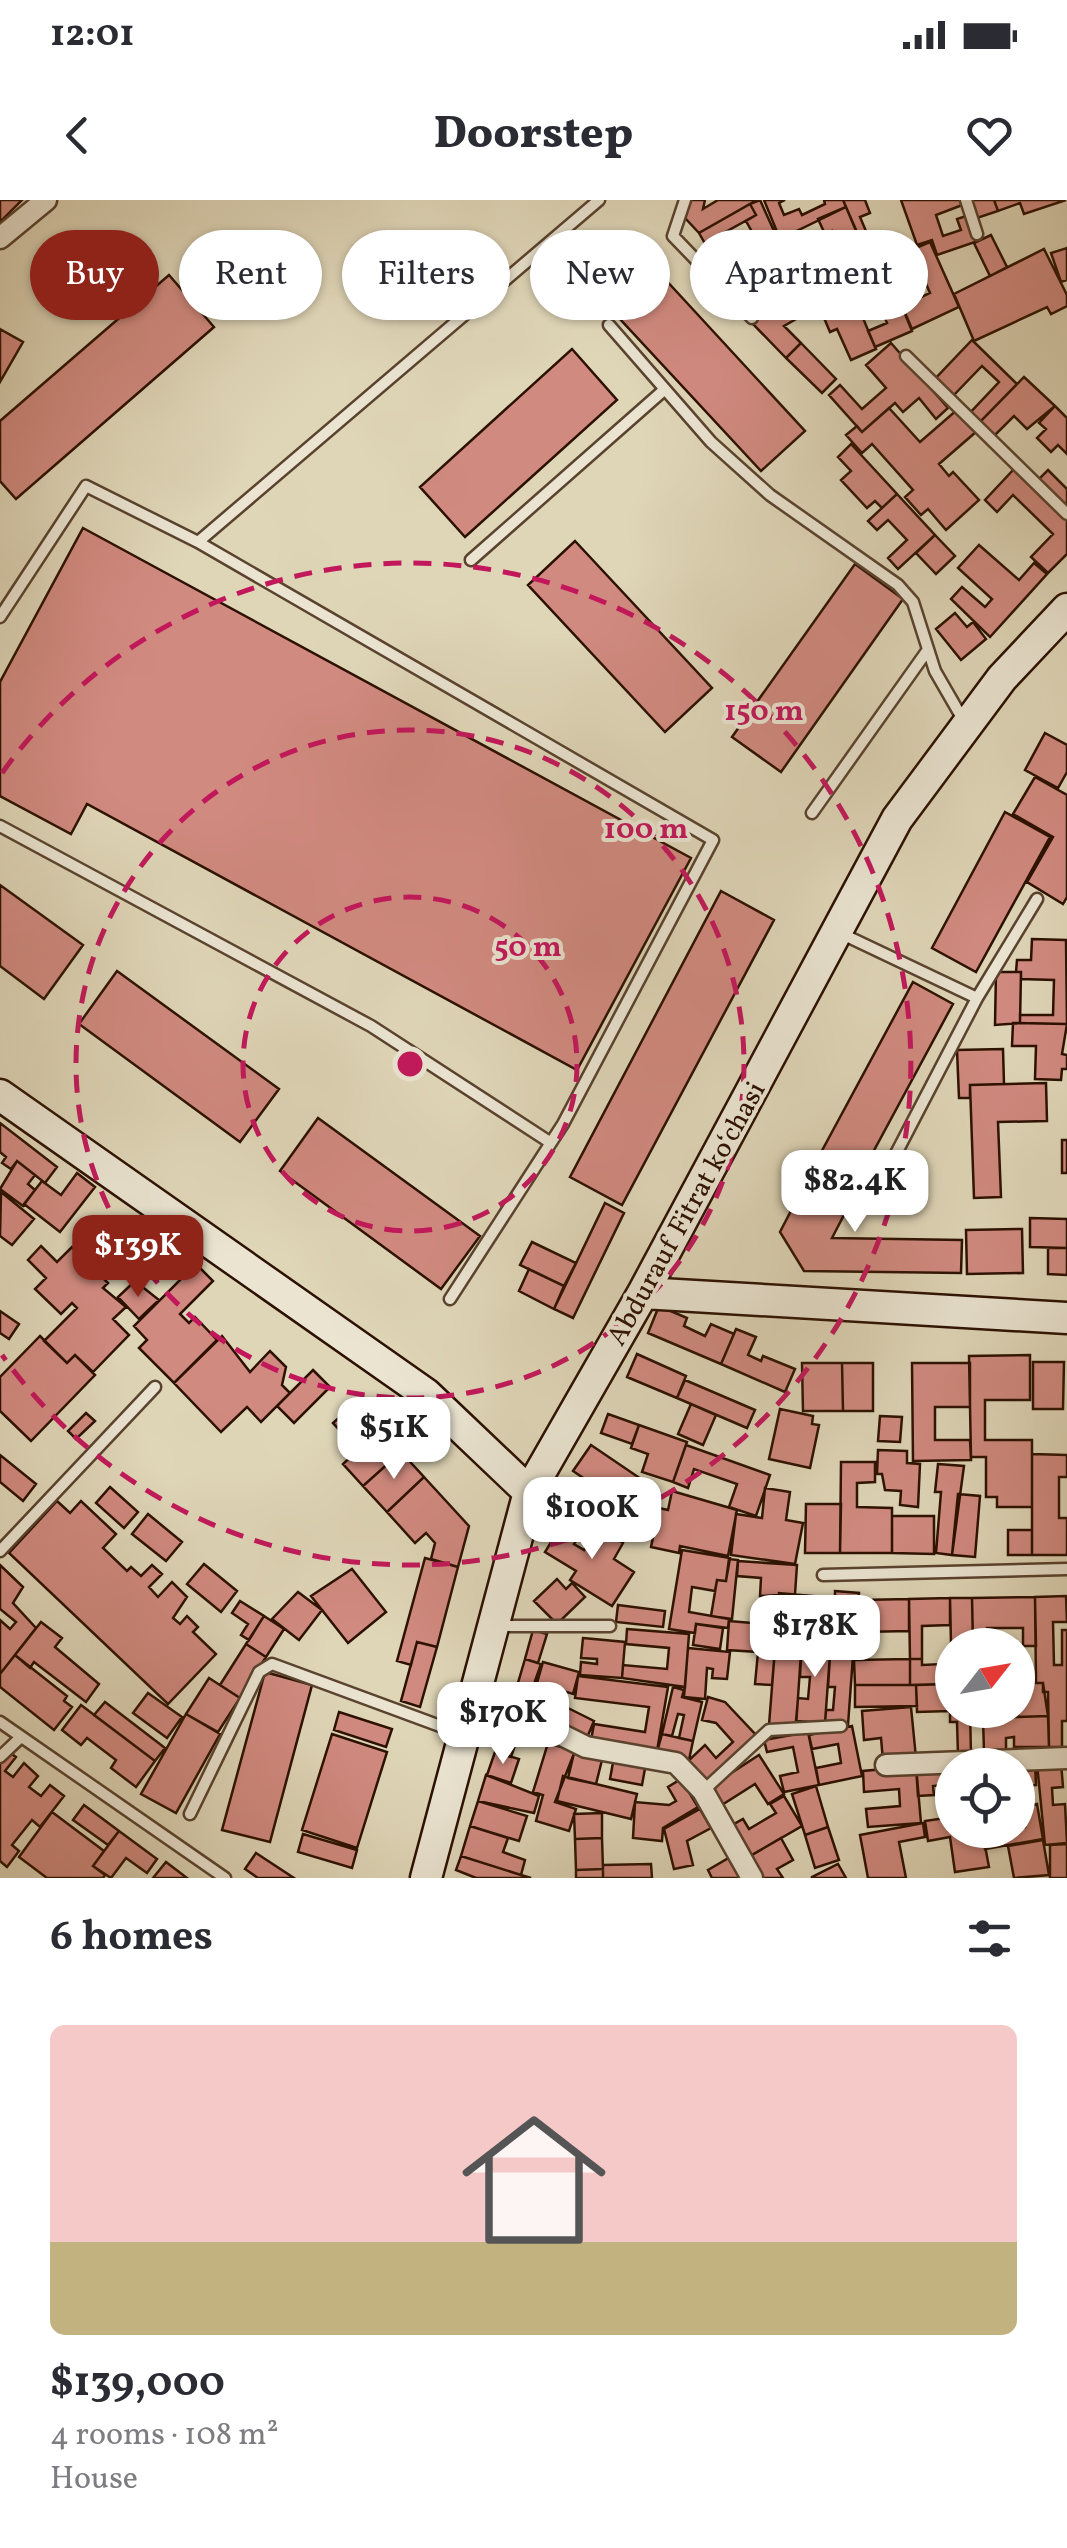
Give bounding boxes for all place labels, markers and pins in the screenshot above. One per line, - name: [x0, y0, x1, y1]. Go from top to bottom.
- centre of rings: [392, 1046, 428, 1082]
- pin: $82.4K: [774, 1150, 936, 1235]
- pin: $139K: [68, 1215, 208, 1300]
- pin: $51K: [335, 1397, 453, 1482]
- pin: $100K: [522, 1477, 662, 1562]
- pin: $178K: [745, 1595, 885, 1680]
- pin: $170K: [433, 1682, 573, 1767]

